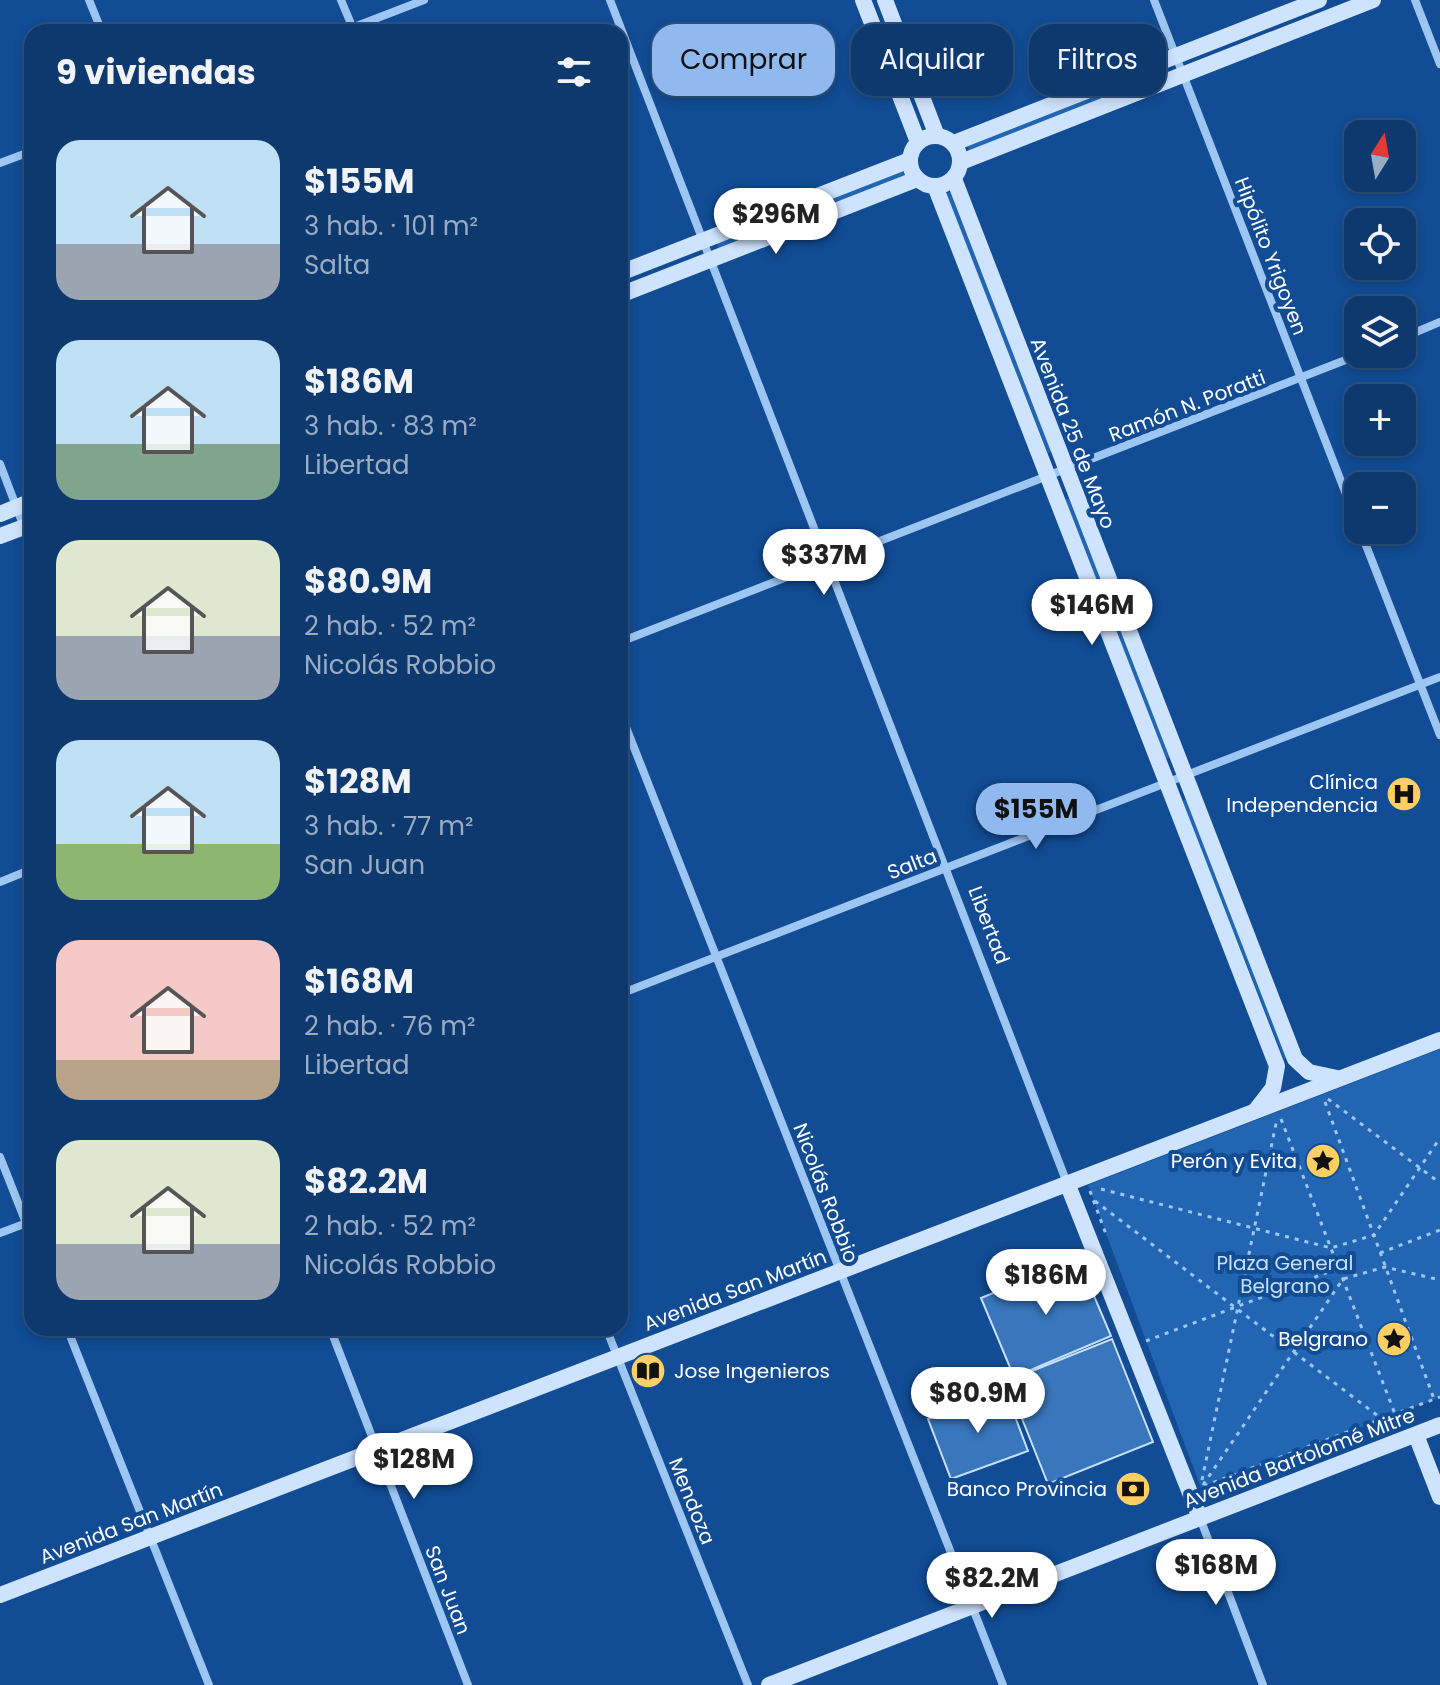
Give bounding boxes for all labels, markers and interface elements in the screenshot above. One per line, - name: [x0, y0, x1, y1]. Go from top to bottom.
- chip: Comprar: [652, 24, 835, 96]
- chip: Alquilar: [851, 24, 1013, 96]
- chip: Filtros: [1029, 24, 1166, 96]
- text: 9 viviendas: [56, 48, 256, 96]
- icon: filters: [552, 50, 596, 94]
- north arrow: [1344, 120, 1416, 192]
- map controls: [1344, 120, 1416, 544]
- text: $155M: [304, 157, 415, 205]
- icon: home: [120, 172, 216, 268]
- street label: Hipólito Yrigoyen: [1228, 173, 1314, 339]
- pin: $296M: [720, 188, 832, 256]
- text: $296M: [732, 196, 820, 232]
- text: 3 hab. · 101 m²: [304, 208, 478, 244]
- button: locate: [1344, 208, 1416, 280]
- text: Salta: [304, 247, 370, 283]
- button: layers: [1344, 296, 1416, 368]
- street label: Avenida 25 de Mayo: [1024, 333, 1122, 533]
- text: $186M: [304, 357, 414, 405]
- street label: Ramón N. Poratti: [1105, 363, 1269, 449]
- icon: home: [120, 372, 216, 468]
- button: +: [1344, 384, 1416, 456]
- text: 3 hab. · 83 m²: [304, 408, 477, 444]
- text: Libertad: [304, 447, 410, 483]
- button: −: [1344, 472, 1416, 544]
- pin: $337M: [768, 529, 880, 597]
- text: $337M: [781, 537, 867, 573]
- text: $80.9M: [304, 557, 432, 605]
- icon: home: [120, 572, 216, 668]
- pin: $146M: [1036, 579, 1148, 647]
- text: $146M: [1050, 587, 1134, 623]
- text: 2 hab. · 52 m²: [304, 608, 476, 644]
- text: Nicolás Robbio: [304, 647, 496, 683]
- text: $128M: [304, 757, 412, 805]
- place label: Clínica Independencia: [1226, 768, 1378, 819]
- icon: home: [120, 772, 216, 868]
- hospital icon: Clínica Independencia: [1385, 775, 1423, 813]
- pin: $155M: [980, 783, 1092, 851]
- text: $155M: [994, 791, 1078, 827]
- text: 3 hab. · 77 m²: [304, 808, 474, 844]
- street label: Salta: [883, 842, 941, 886]
- text: San Juan: [304, 847, 425, 883]
- street label: Libertad: [961, 882, 1017, 968]
- text: $168M: [304, 957, 414, 1005]
- icon: home: [120, 972, 216, 1068]
- text: 2 hab. · 76 m²: [304, 1008, 476, 1044]
- text: Libertad: [304, 1047, 410, 1083]
- street label: Nicolás Robbio: [786, 1119, 866, 1267]
- place icon: Perón y Evita: [1304, 1142, 1342, 1180]
- place label: Perón y Evita: [1171, 1147, 1297, 1175]
- text: $82.2M: [304, 1157, 428, 1205]
- icon: home: [120, 1172, 216, 1268]
- text: 2 hab. · 52 m²: [304, 1208, 476, 1244]
- street label: Avenida San Martín: [640, 1242, 830, 1338]
- text: Nicolás Robbio: [304, 1247, 496, 1283]
- pin: $186M: [990, 1249, 1102, 1317]
- park label: Plaza General Belgrano: [1216, 1249, 1354, 1300]
- text: $186M: [1004, 1257, 1088, 1293]
- place icon: Belgrano: [1375, 1320, 1413, 1358]
- place label: Belgrano: [1278, 1325, 1368, 1353]
- library icon: Jose Ingenieros: [629, 1352, 667, 1390]
- place label: Jose Ingenieros: [674, 1357, 830, 1385]
- pin: $80.9M: [913, 1367, 1043, 1435]
- text: $80.9M: [929, 1375, 1027, 1411]
- street label: Avenida Bartolomé Mitre: [1179, 1401, 1419, 1515]
- pin: $128M: [358, 1433, 470, 1501]
- text: $128M: [373, 1441, 455, 1477]
- street label: Mendoza: [662, 1453, 722, 1549]
- bank icon: Banco Provincia: [1114, 1470, 1152, 1508]
- street label: Avenida San Martín: [36, 1475, 226, 1571]
- place label: Banco Provincia: [947, 1475, 1107, 1503]
- pin: $168M: [1160, 1539, 1272, 1607]
- street label: San Juan: [418, 1542, 478, 1638]
- text: $168M: [1174, 1547, 1258, 1583]
- pin: $82.2M: [927, 1552, 1057, 1620]
- text: $82.2M: [945, 1560, 1039, 1596]

